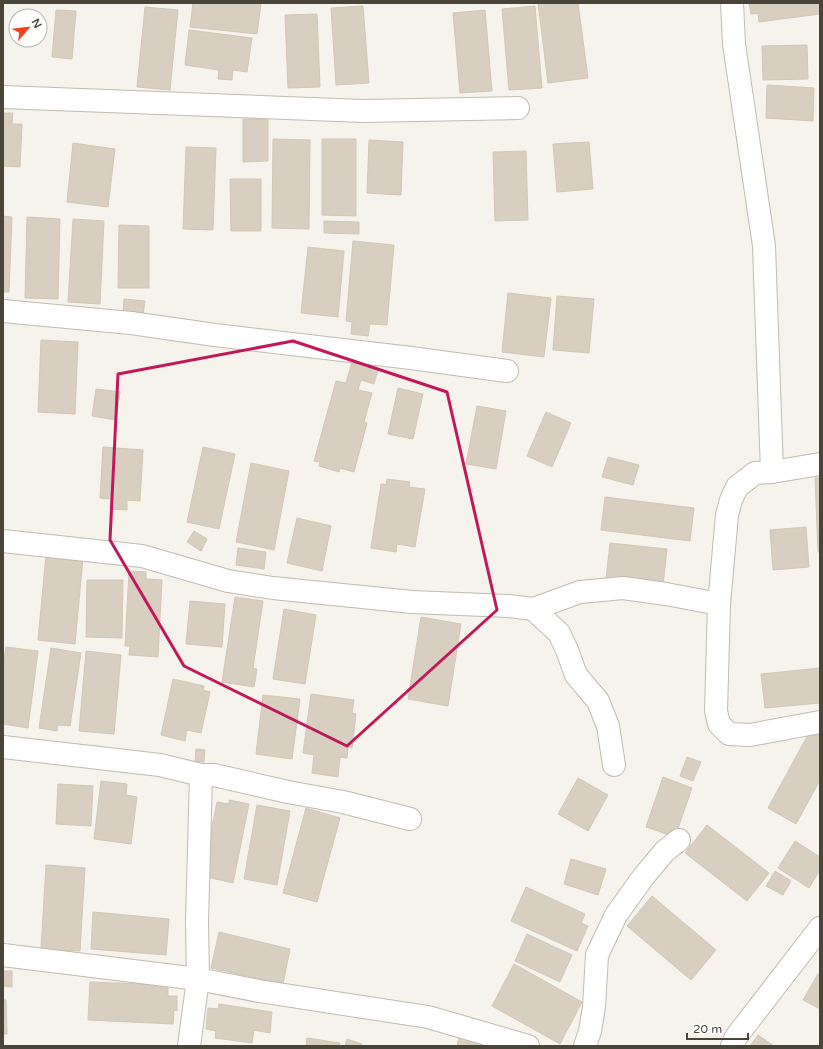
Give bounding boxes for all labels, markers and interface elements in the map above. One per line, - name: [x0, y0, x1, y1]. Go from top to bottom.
- north arrow: [8, 8, 48, 48]
- text: N: [29, 17, 44, 30]
- scale bar: [687, 1015, 748, 1041]
- text: 20 m: [693, 1022, 722, 1036]

